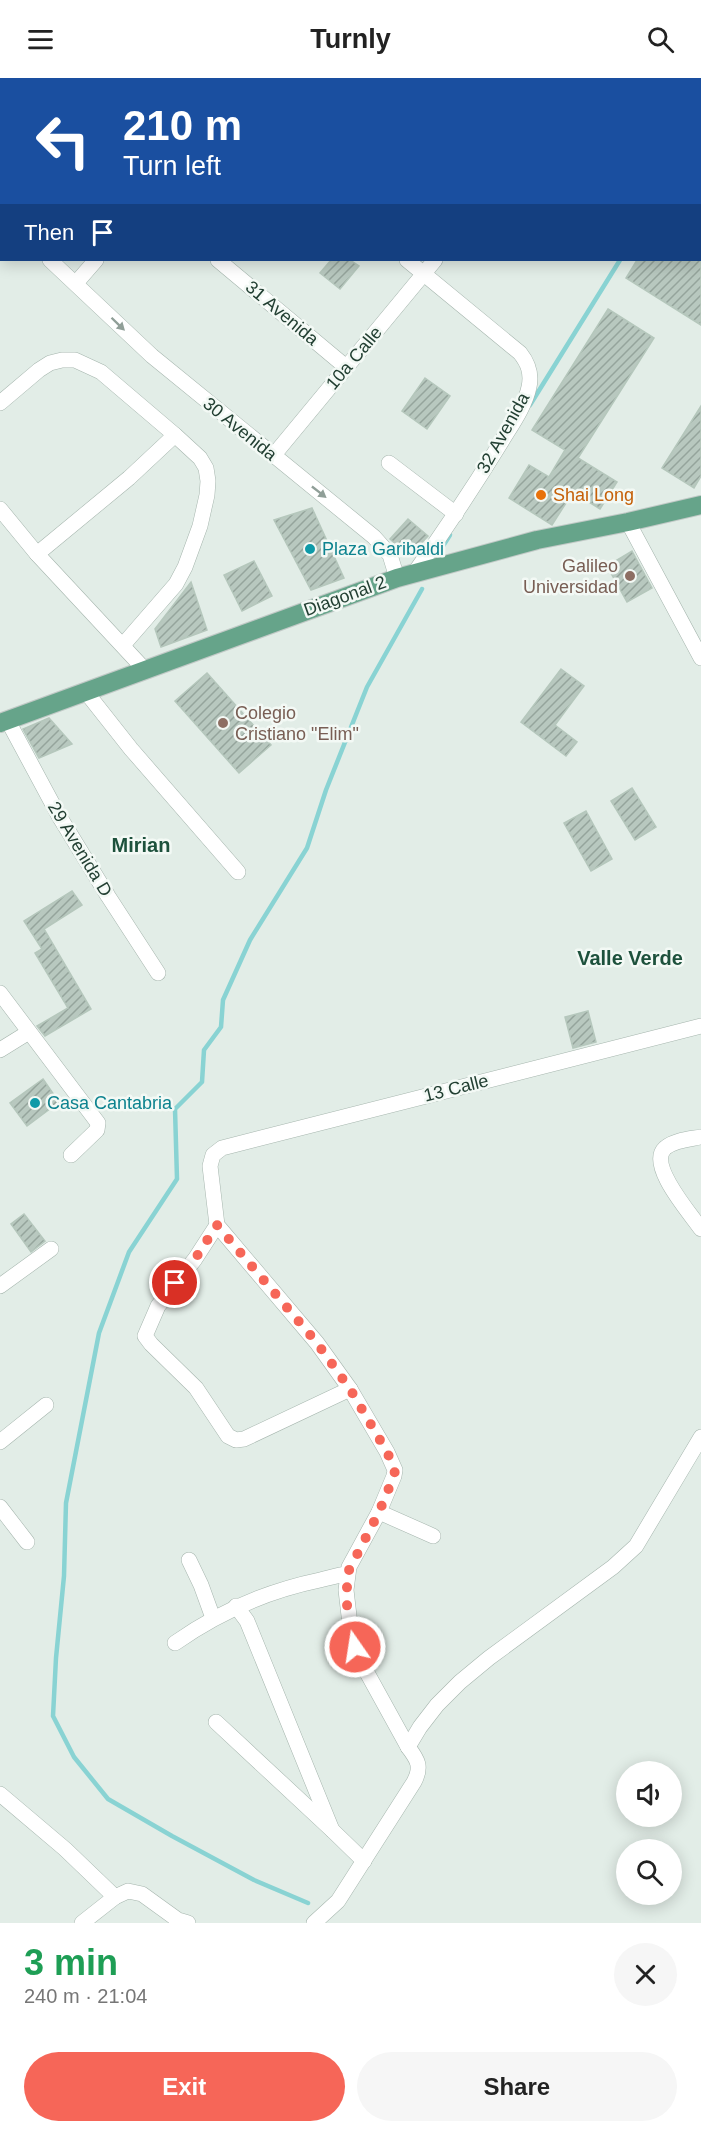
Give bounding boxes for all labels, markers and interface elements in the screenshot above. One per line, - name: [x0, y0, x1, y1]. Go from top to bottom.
- icon: menu: [24, 23, 57, 56]
- icon: search: [644, 23, 677, 56]
- text: Turnly: [310, 24, 391, 54]
- icon: left: [24, 102, 102, 180]
- text: 210 m: [123, 102, 242, 149]
- text: Turn left: [123, 151, 221, 181]
- icon: arrive: [86, 216, 119, 249]
- text: Then: [24, 220, 74, 245]
- street label: 31 Avenida: [242, 277, 323, 350]
- one-way arrow: [110, 317, 125, 331]
- street label: 10a Calle: [322, 322, 386, 394]
- street label: 32 Avenida: [473, 388, 534, 477]
- street label: 30 Avenida: [199, 393, 282, 465]
- place label: Shai Long: [553, 485, 634, 505]
- one-way arrow: [311, 486, 326, 498]
- marker: Shai Long: [534, 488, 548, 502]
- place label: Plaza Garibaldi: [322, 539, 444, 559]
- marker: Plaza Garibaldi: [303, 542, 317, 556]
- place label: Galileo Universidad: [523, 556, 618, 597]
- marker: Galileo Universidad: [623, 569, 637, 583]
- street label: Diagonal 2: [301, 572, 389, 620]
- place label: Colegio Cristiano "Elim": [235, 703, 359, 744]
- marker: Colegio Cristiano "Elim": [216, 716, 230, 730]
- street label: 29 Avenida D: [44, 798, 116, 900]
- district label: Mirian: [112, 834, 170, 856]
- district label: Valle Verde: [577, 947, 683, 969]
- street label: 13 Calle: [422, 1070, 490, 1106]
- place label: Casa Cantabria: [47, 1093, 173, 1113]
- marker: Casa Cantabria: [28, 1096, 42, 1110]
- pin: [149, 1257, 200, 1308]
- icon: arrive: [158, 1266, 191, 1299]
- position arrow: [323, 1615, 387, 1679]
- map controls: [616, 1761, 682, 1905]
- button: sound: [616, 1761, 682, 1827]
- button: search: [616, 1839, 682, 1905]
- text: 3 min: [24, 1942, 118, 1983]
- button: close: [614, 1943, 677, 2006]
- text: 240 m · 21:04: [24, 1985, 147, 2007]
- button: Exit: [24, 2052, 345, 2121]
- button: Share: [357, 2052, 677, 2121]

